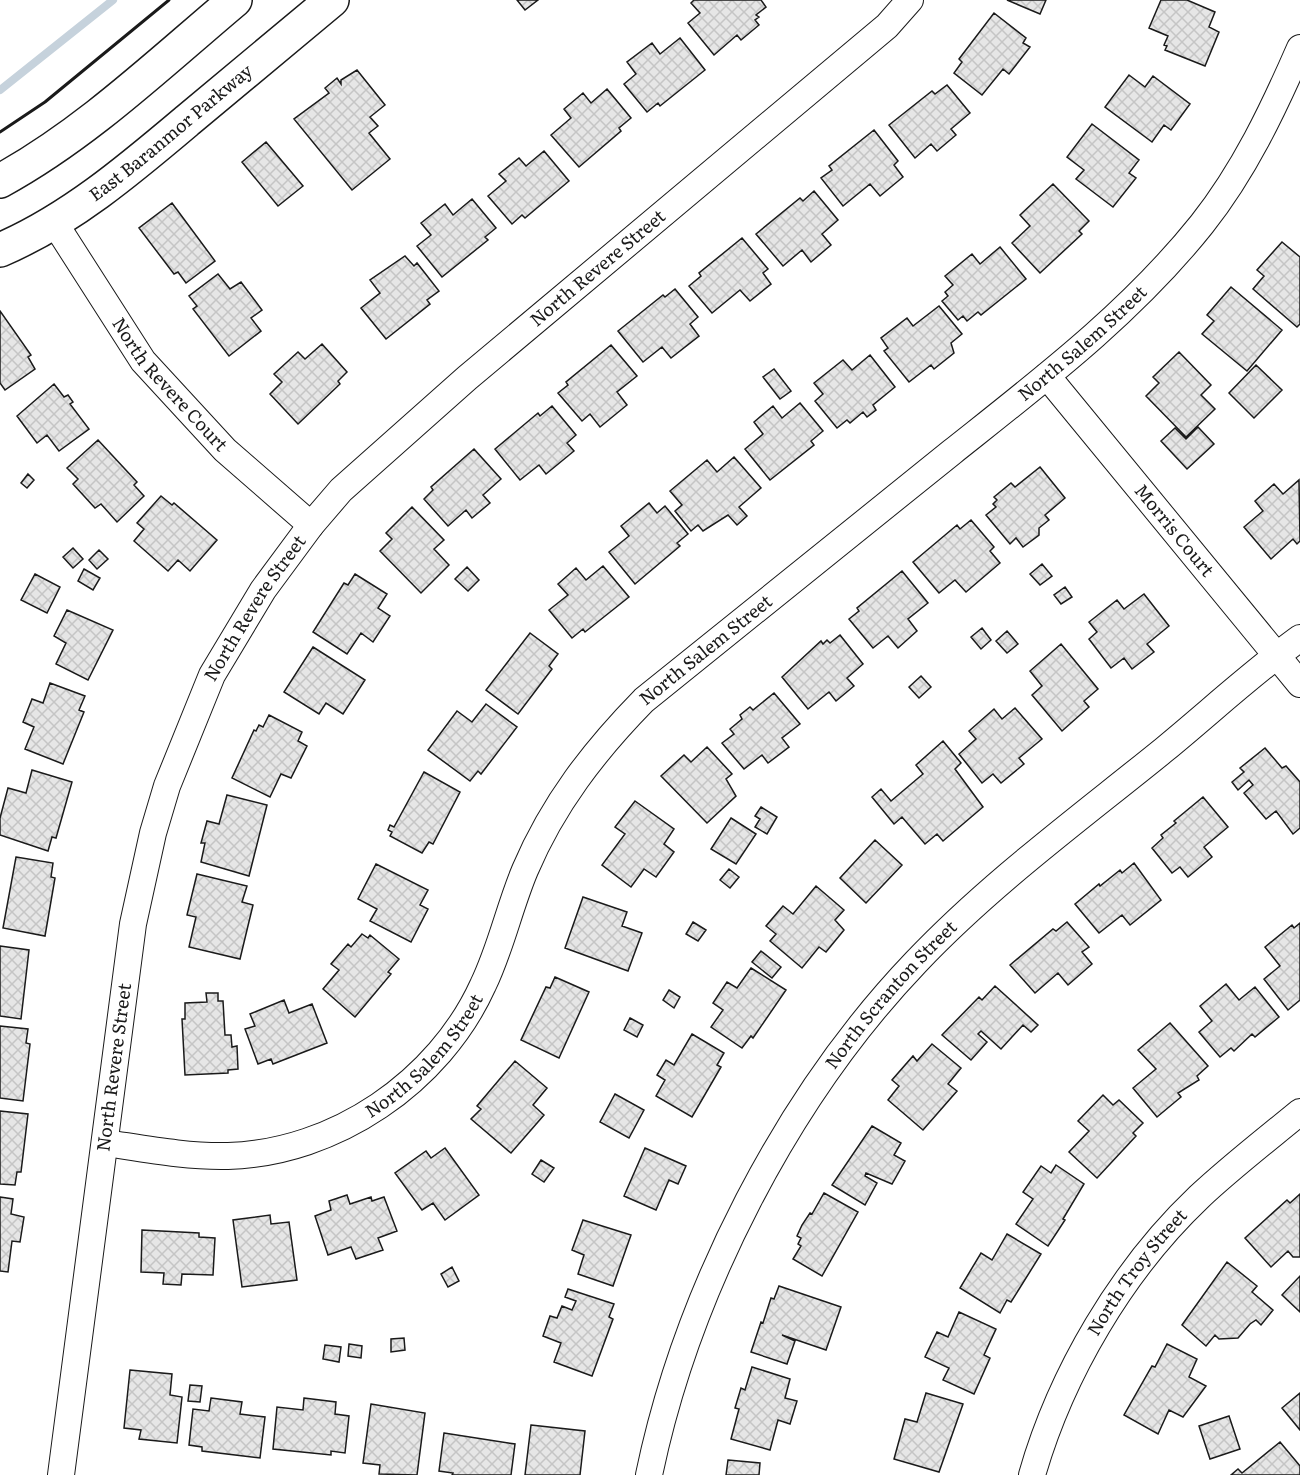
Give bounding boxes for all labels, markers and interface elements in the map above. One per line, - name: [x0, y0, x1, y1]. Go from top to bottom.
- street label: East Baranmor Parkway: [83, 56, 258, 207]
- street label: North Revere Street: [523, 202, 671, 332]
- street label: North Salem Street: [1011, 278, 1153, 407]
- street label: North Revere Court: [106, 311, 235, 457]
- street label: Morris Court: [1129, 477, 1222, 582]
- street label: North Revere Street: [196, 528, 312, 686]
- street label: North Salem Street: [633, 587, 778, 711]
- street label: North Scranton Street: [817, 913, 963, 1074]
- street label: North Revere Street: [88, 981, 137, 1153]
- street label: North Salem Street: [359, 988, 489, 1124]
- street label: North Troy Street: [1079, 1201, 1193, 1340]

